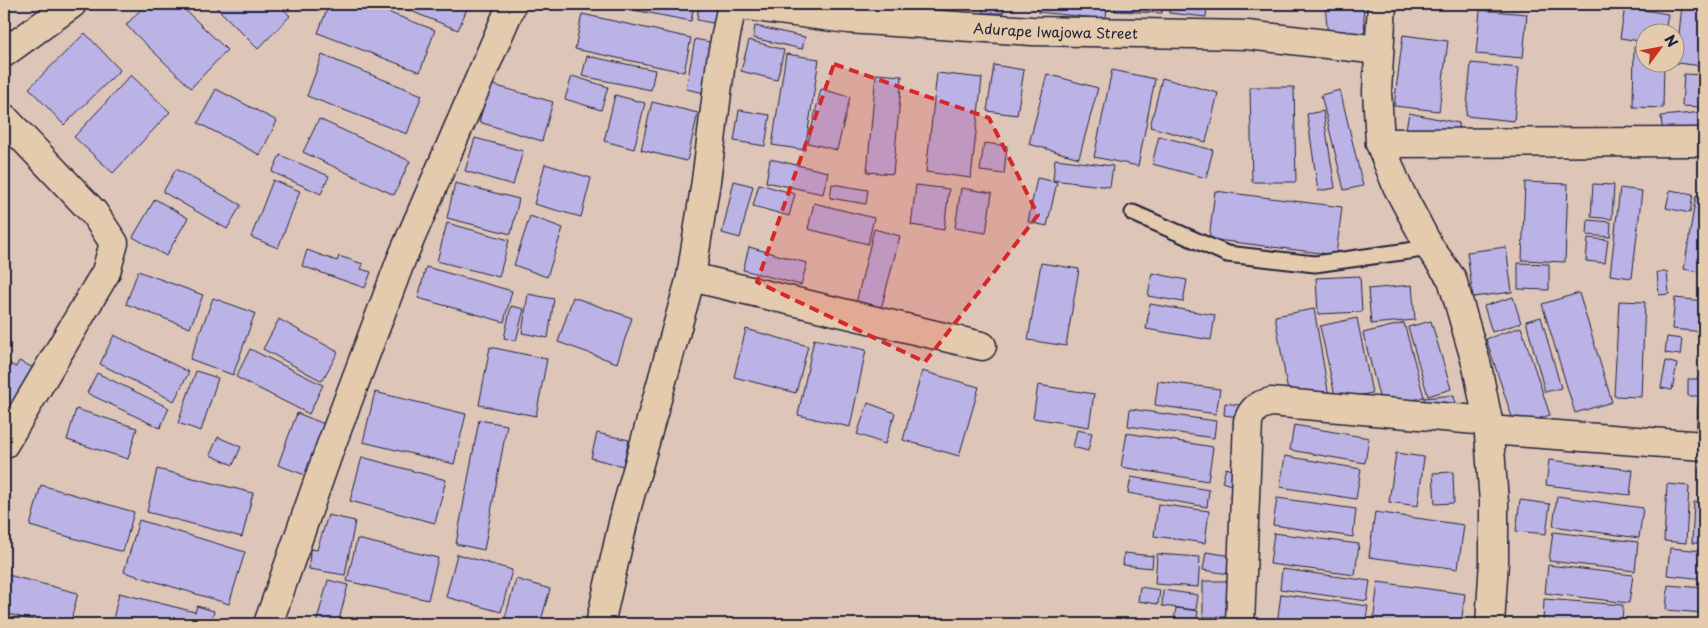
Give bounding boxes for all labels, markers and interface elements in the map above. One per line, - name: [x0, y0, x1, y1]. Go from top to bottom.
- street label: Adurape Iwajowa Street: [973, 17, 1138, 43]
- north arrow: [1636, 22, 1686, 72]
- text: N: [1660, 31, 1683, 51]

